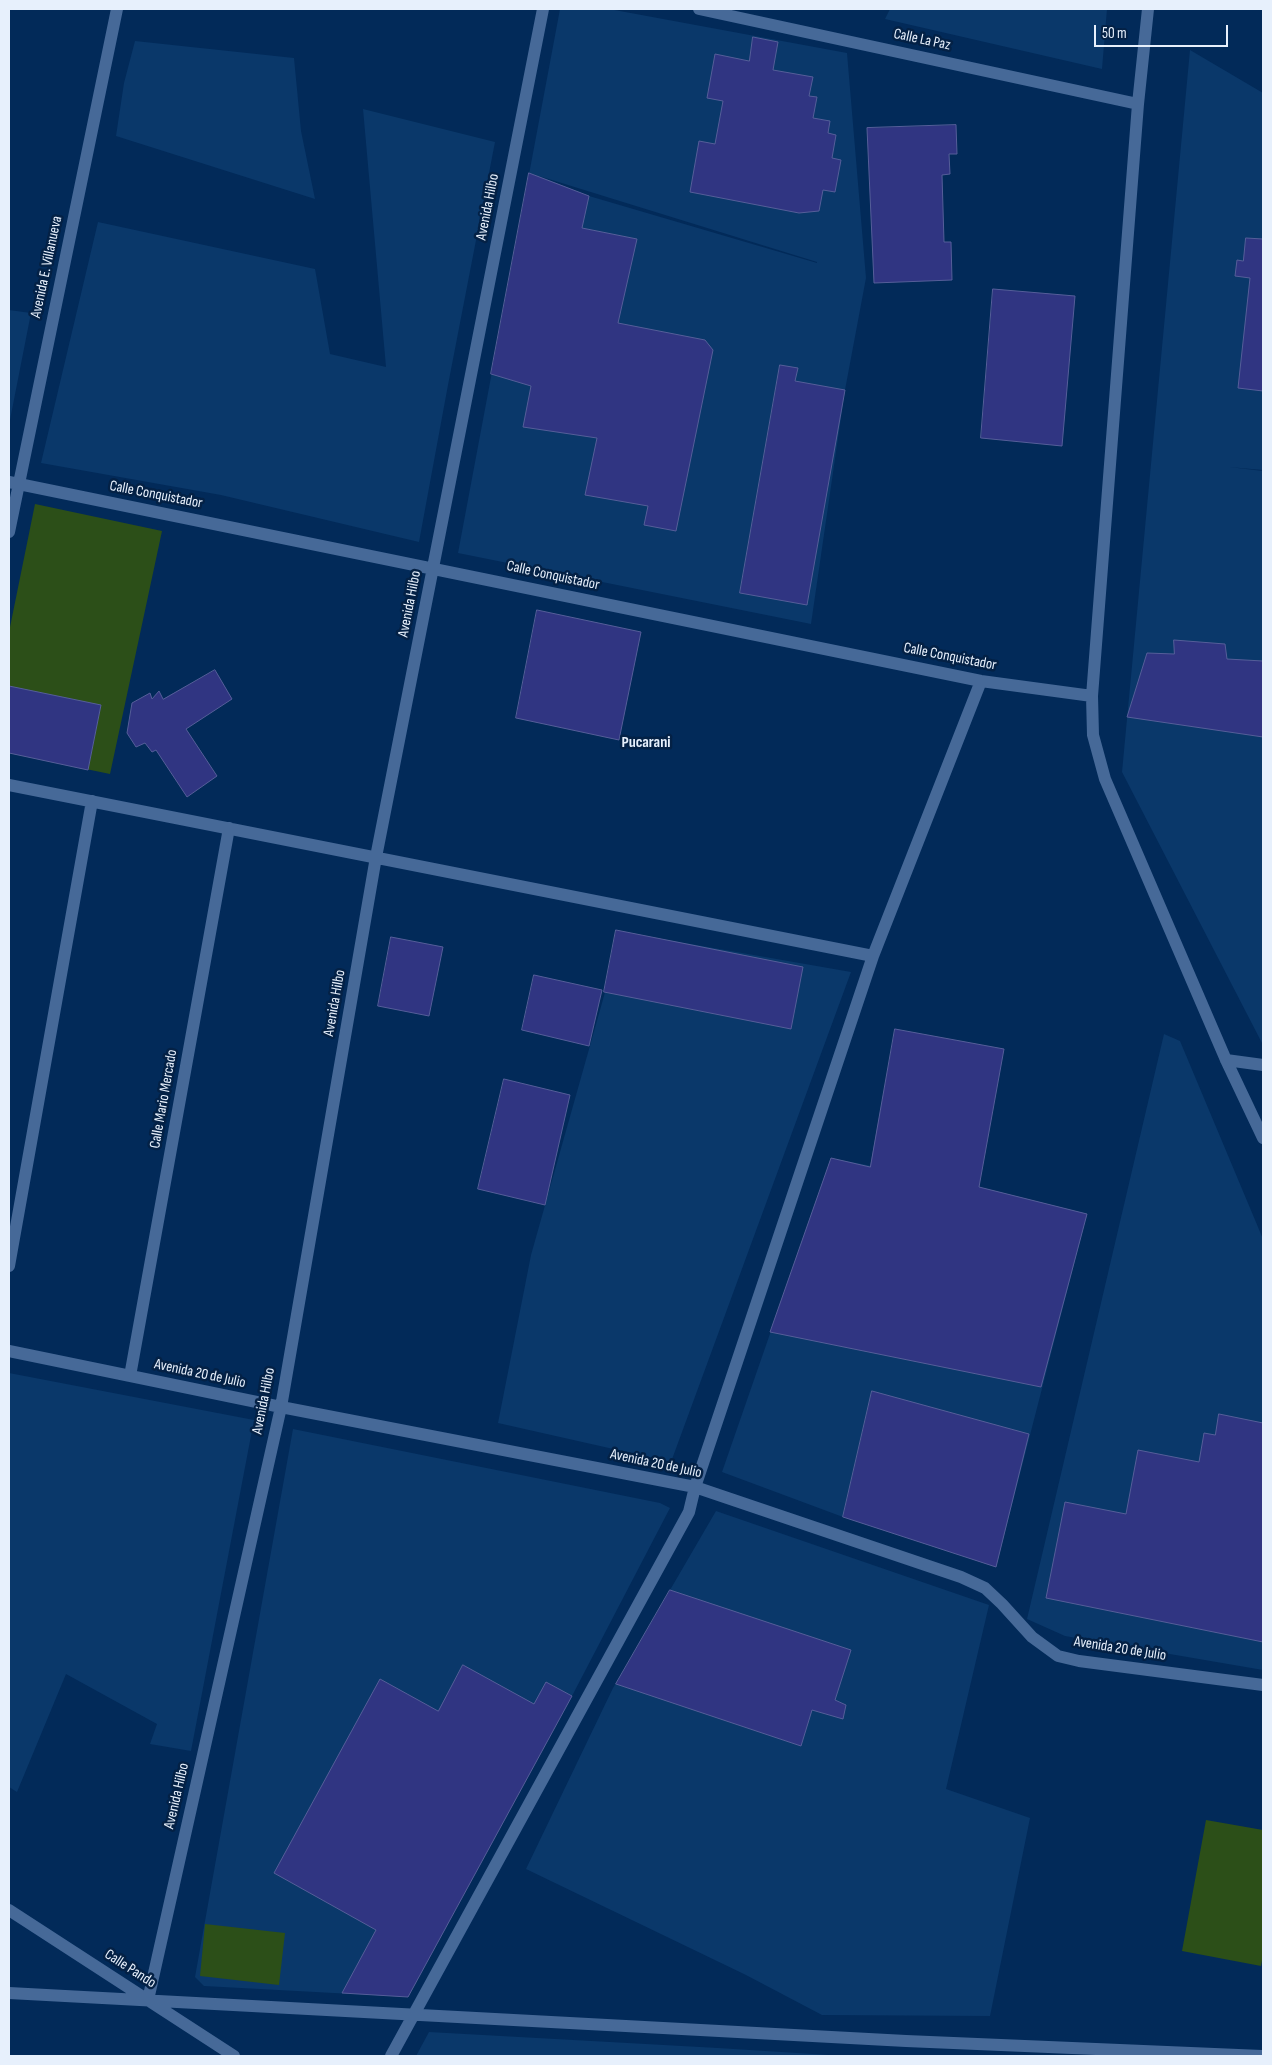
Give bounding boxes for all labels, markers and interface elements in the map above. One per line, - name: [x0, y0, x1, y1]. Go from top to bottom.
- scale bar: [1097, 15, 1231, 47]
- text: 50 m: [1102, 24, 1127, 43]
- street label: Calle La Paz: [892, 25, 952, 55]
- street label: Avenida Hilbo: [473, 172, 503, 242]
- street label: Avenida E. Villanueva: [27, 214, 67, 320]
- street label: Calle Conquistador: [108, 477, 204, 513]
- street label: Calle Conquistador: [505, 557, 601, 595]
- street label: Avenida Hilbo: [395, 569, 425, 639]
- street label: Calle Conquistador: [902, 639, 998, 675]
- district label: Pucarani: [621, 733, 671, 753]
- street label: Avenida Hilbo: [320, 968, 350, 1038]
- street label: Calle Mario Mercado: [146, 1048, 182, 1150]
- street label: Avenida 20 de Julio: [153, 1356, 247, 1392]
- street label: Avenida Hilbo: [249, 1366, 279, 1436]
- street label: Avenida 20 de Julio: [609, 1446, 703, 1482]
- street label: Avenida 20 de Julio: [1073, 1633, 1167, 1665]
- street label: Avenida Hilbo: [161, 1761, 193, 1831]
- street label: Calle Pando: [101, 1946, 159, 1992]

